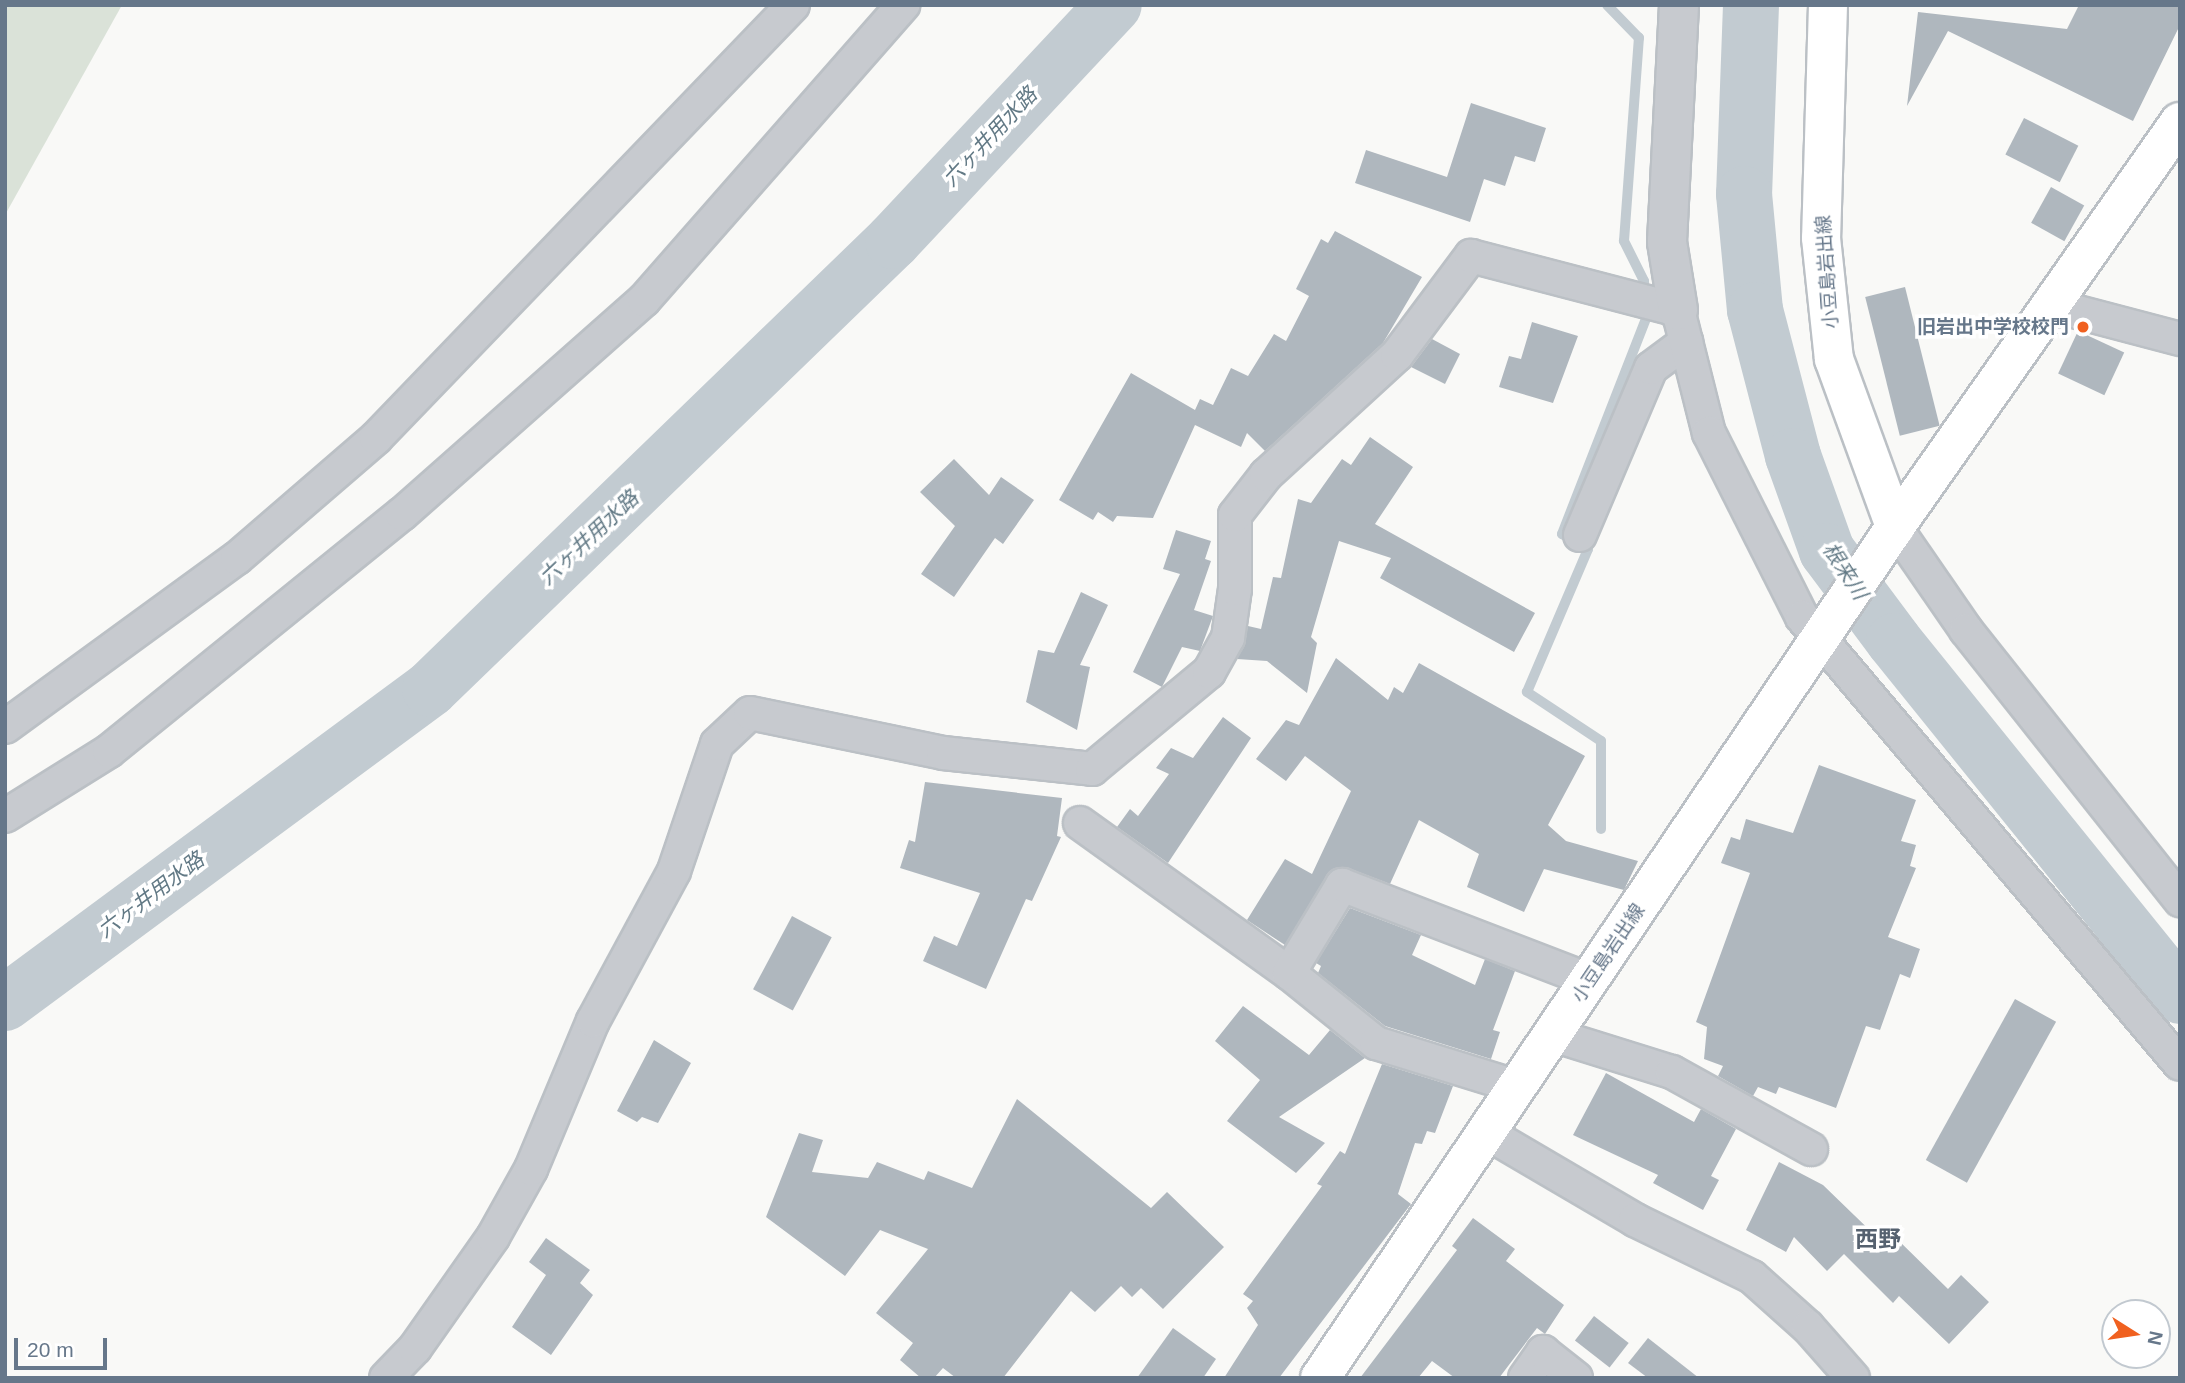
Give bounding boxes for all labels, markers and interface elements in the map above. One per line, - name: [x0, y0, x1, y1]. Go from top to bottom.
- water label: 六ヶ井用水路: [938, 82, 1042, 192]
- street label: 小豆島岩出線: [1812, 214, 1842, 330]
- place label: 旧岩出中学校校門: [1917, 316, 2069, 338]
- marker: 旧岩出中学校校門: [2075, 319, 2091, 335]
- water label: 六ヶ井用水路: [534, 486, 644, 590]
- water label: 根来川: [1817, 538, 1873, 604]
- water label: 六ヶ井用水路: [93, 847, 209, 943]
- street label: 小豆島岩出線: [1567, 899, 1649, 1007]
- district label: 西野: [1855, 1225, 1901, 1253]
- north arrow: [2101, 1299, 2171, 1369]
- scale bar: [18, 1324, 110, 1368]
- text: N: [2143, 1329, 2167, 1347]
- text: 20 m: [27, 1338, 74, 1361]

